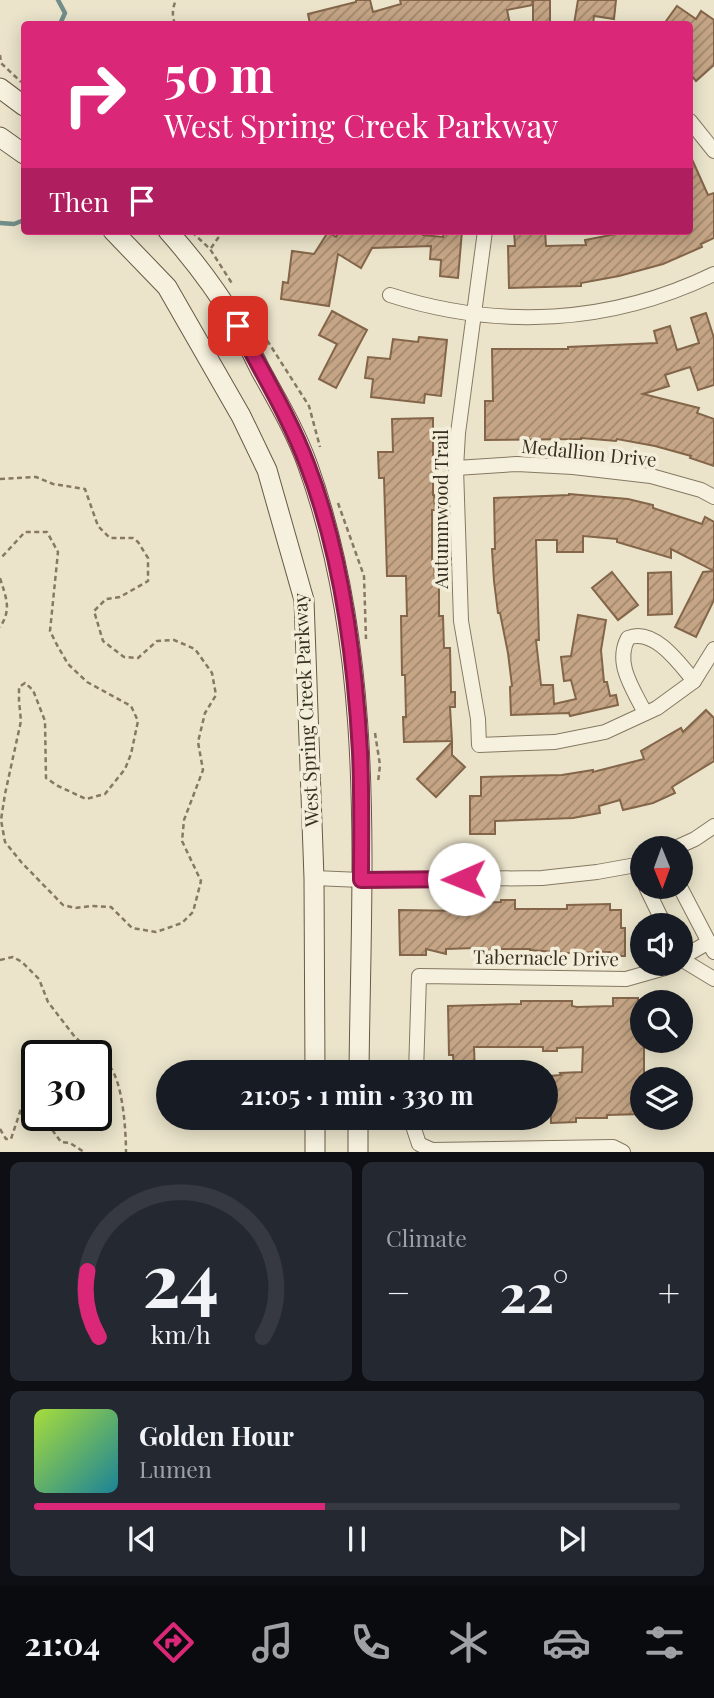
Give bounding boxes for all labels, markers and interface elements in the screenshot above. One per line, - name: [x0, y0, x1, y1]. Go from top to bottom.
- text: 50 m: [164, 40, 274, 105]
- icon: right: [49, 49, 140, 140]
- text: West Spring Creek Parkway: [164, 103, 558, 146]
- icon: arrive: [123, 182, 161, 220]
- text: Then: [49, 184, 109, 219]
- pin: [208, 296, 268, 356]
- icon: arrive: [219, 307, 257, 345]
- street label: Autumnwood Trail: [427, 429, 453, 590]
- street label: Medallion Drive: [520, 432, 658, 472]
- street label: West Spring Creek Parkway: [286, 592, 324, 829]
- north arrow: [630, 836, 693, 900]
- map controls: [630, 836, 693, 1130]
- position arrow: [427, 842, 501, 916]
- button: sound: [630, 913, 693, 976]
- street label: Tabernacle Drive: [473, 943, 619, 971]
- button: search: [630, 990, 693, 1053]
- speed limit sign: 30: [21, 1040, 112, 1131]
- button: layers: [630, 1067, 693, 1130]
- text: 21:05 · 1 min · 330 m: [240, 1077, 474, 1112]
- text: Climate: [386, 1222, 467, 1253]
- text: 24: [143, 1229, 219, 1326]
- text: 22°: [500, 1257, 569, 1326]
- text: −: [386, 1266, 411, 1317]
- text: +: [658, 1266, 680, 1317]
- text: km/h: [151, 1317, 211, 1350]
- text: Golden Hour: [139, 1418, 294, 1453]
- text: Lumen: [139, 1453, 212, 1484]
- icon: previous: [123, 1520, 161, 1558]
- icon: pause: [338, 1520, 376, 1558]
- icon: next: [553, 1520, 591, 1558]
- icon: directions: [149, 1618, 198, 1667]
- icon: music: [248, 1618, 297, 1667]
- icon: phone: [346, 1618, 395, 1667]
- icon: climate: [444, 1618, 493, 1667]
- icon: car: [542, 1618, 591, 1667]
- icon: filters: [640, 1618, 689, 1667]
- text: 21:04: [25, 1621, 100, 1664]

